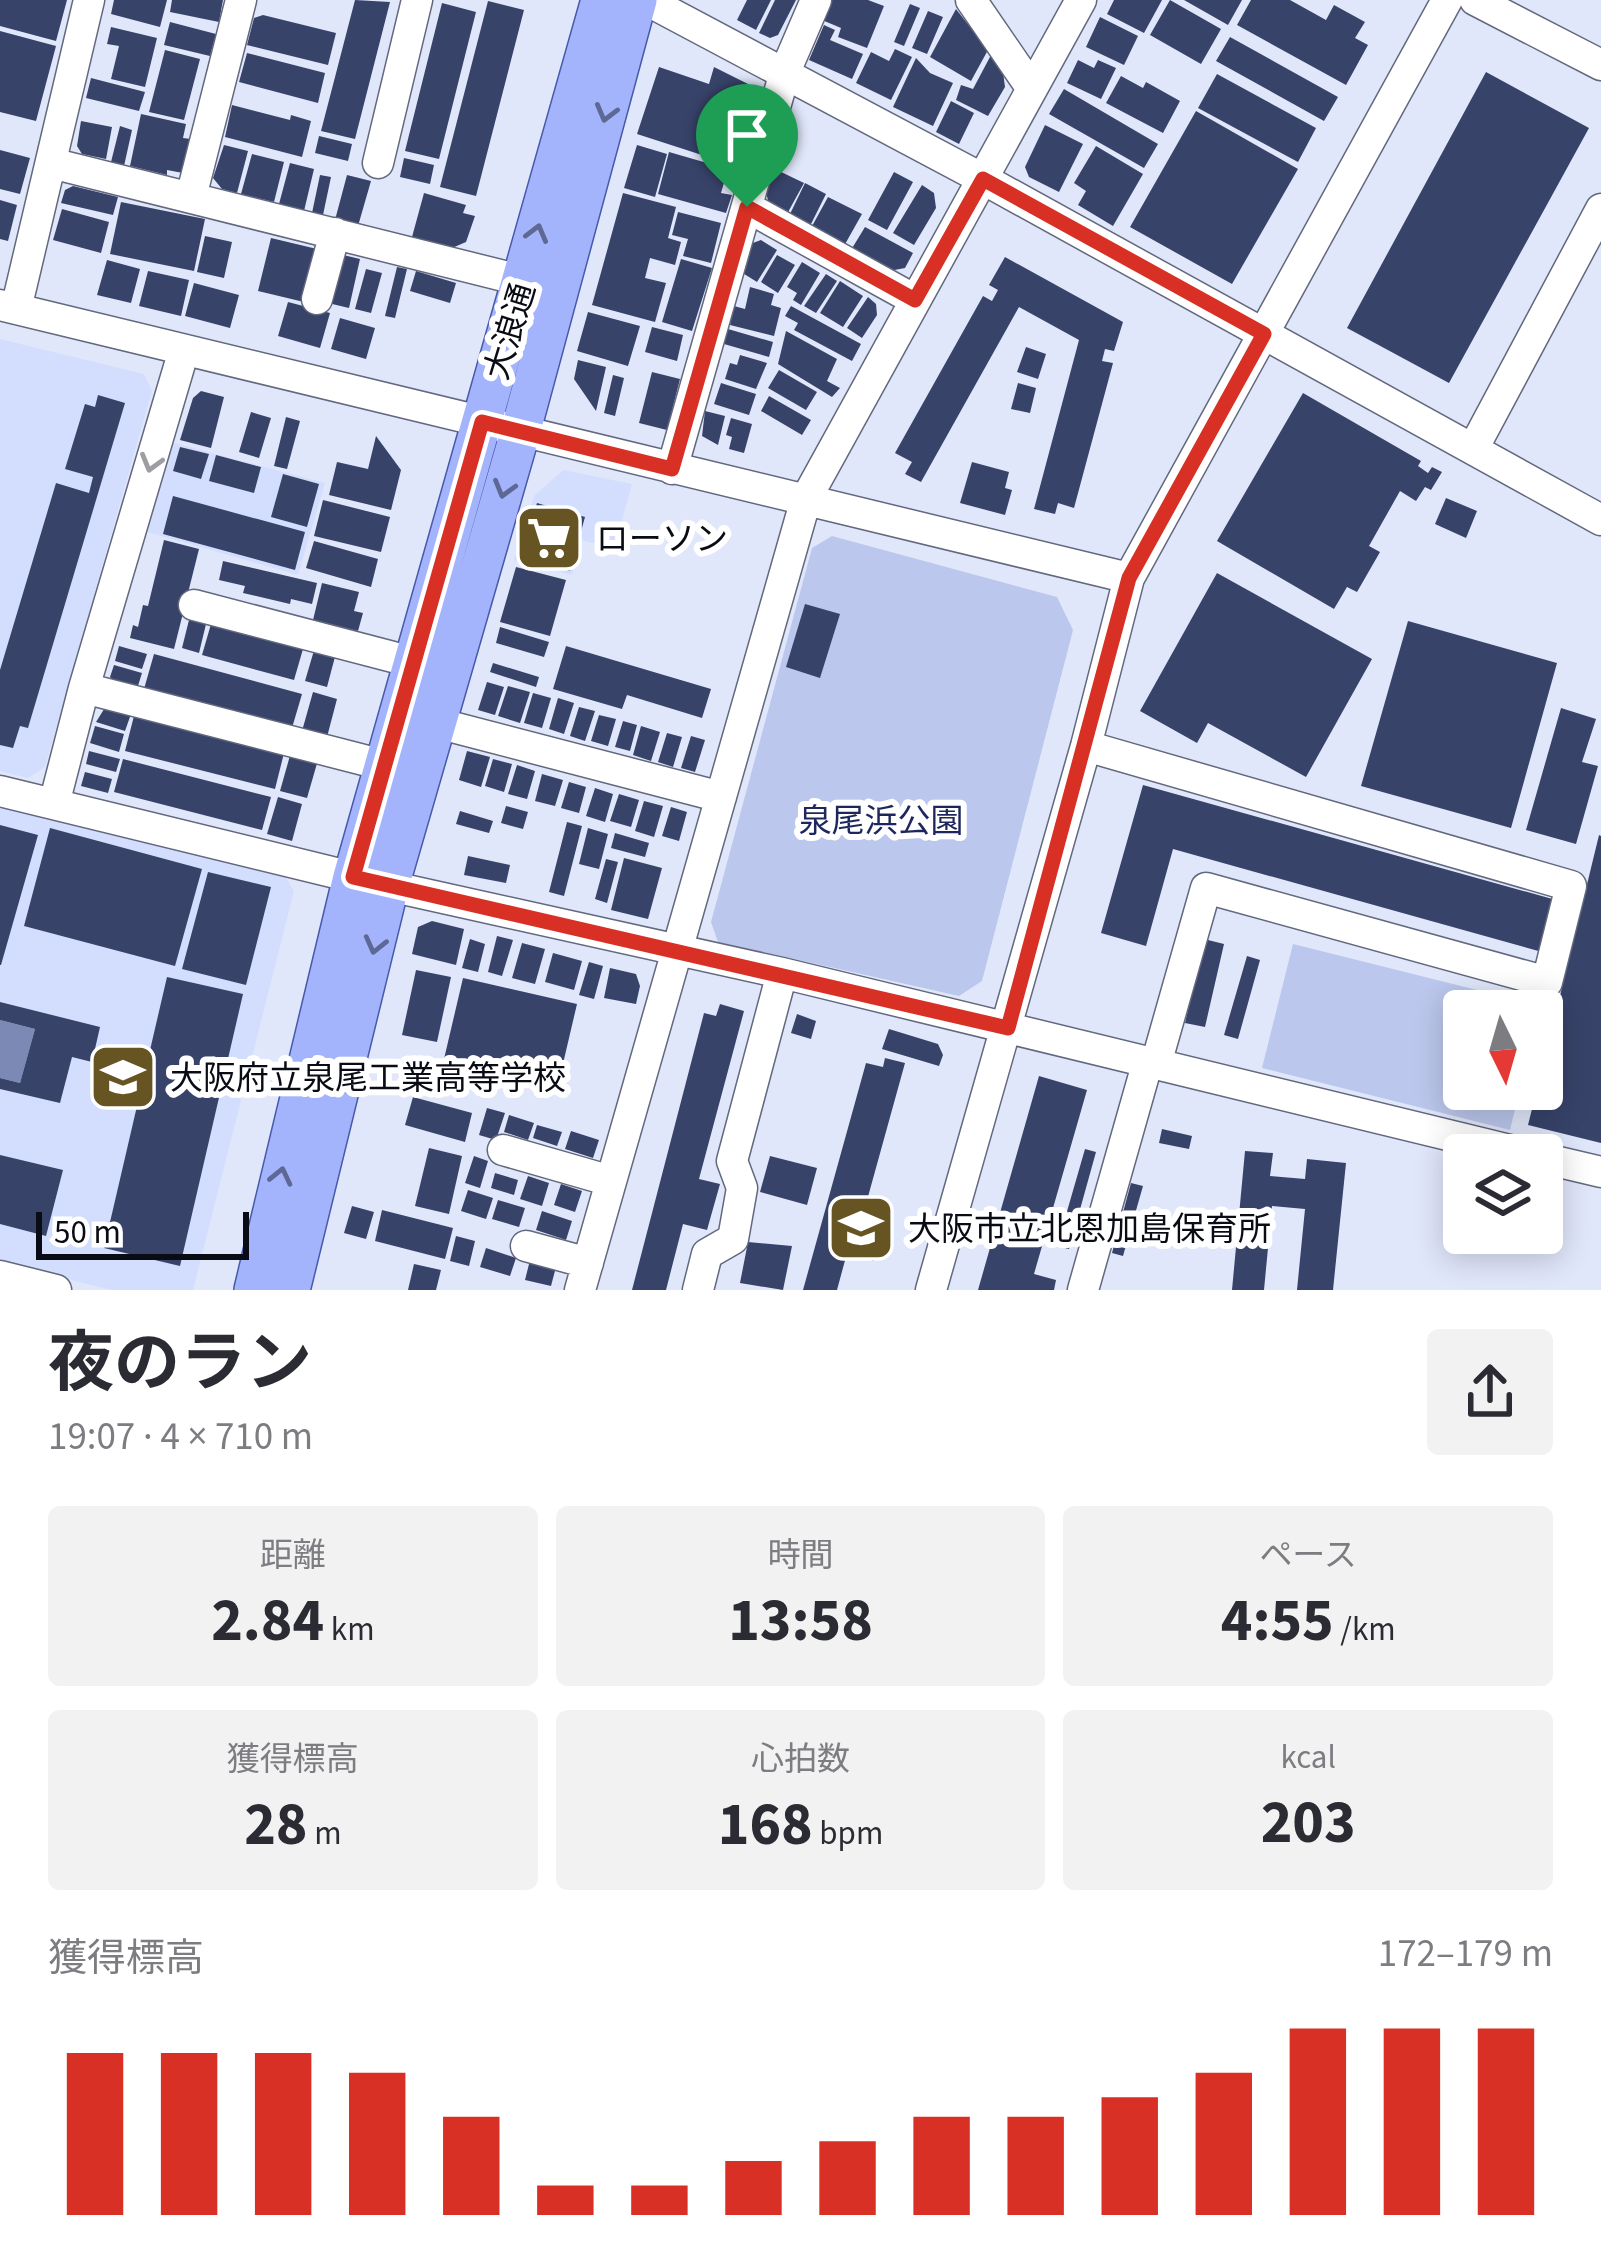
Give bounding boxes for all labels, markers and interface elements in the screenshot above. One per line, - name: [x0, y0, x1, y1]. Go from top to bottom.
- pin: [696, 84, 798, 207]
- one-way arrow: [596, 102, 621, 123]
- icon: arrive: [714, 102, 780, 168]
- one-way arrow: [523, 223, 548, 243]
- street label: 大浪通: [473, 277, 547, 386]
- one-way arrow: [140, 452, 165, 472]
- one-way arrow: [494, 479, 519, 499]
- supermarket icon: ローソン: [514, 503, 584, 573]
- place label: ローソン: [596, 516, 728, 563]
- park label: 泉尾浜公園: [799, 798, 964, 845]
- one-way arrow: [364, 935, 389, 955]
- north arrow: [1443, 990, 1563, 1110]
- map controls: [1443, 990, 1563, 1254]
- school or university icon: 大阪府立泉尾工業高等学校: [88, 1042, 158, 1112]
- place label: 大阪府立泉尾工業高等学校: [170, 1055, 566, 1102]
- button: layers: [1443, 1134, 1563, 1254]
- one-way arrow: [268, 1167, 293, 1187]
- school or university icon: 大阪市立北恩加島保育所: [826, 1193, 896, 1263]
- scale bar: [36, 1206, 249, 1259]
- place label: 大阪市立北恩加島保育所: [908, 1206, 1271, 1253]
- text: 50 m: [54, 1209, 121, 1256]
- text: 夜のラン: [48, 1317, 312, 1411]
- button: share: [1427, 1329, 1553, 1455]
- text: 19:07 · 4 × 710 m: [48, 1409, 313, 1465]
- text: 距離: [260, 1532, 326, 1579]
- text: 時間: [767, 1532, 833, 1579]
- text: ペース: [1259, 1532, 1357, 1579]
- text: 2.84: [211, 1579, 324, 1664]
- text: 13:58: [728, 1579, 873, 1664]
- text: 4:55: [1221, 1579, 1334, 1664]
- text: km: [324, 1606, 375, 1653]
- text: /km: [1334, 1606, 1396, 1653]
- text: kcal: [1280, 1734, 1336, 1781]
- text: 獲得標高: [227, 1736, 359, 1783]
- text: 心拍数: [751, 1736, 850, 1783]
- text: 203: [1261, 1781, 1356, 1866]
- text: 28: [244, 1783, 308, 1868]
- text: 168: [718, 1783, 813, 1868]
- text: m: [308, 1810, 342, 1857]
- text: bpm: [813, 1810, 883, 1857]
- text: 172–179 m: [1378, 1926, 1553, 1982]
- text: 獲得標高: [48, 1931, 204, 1987]

